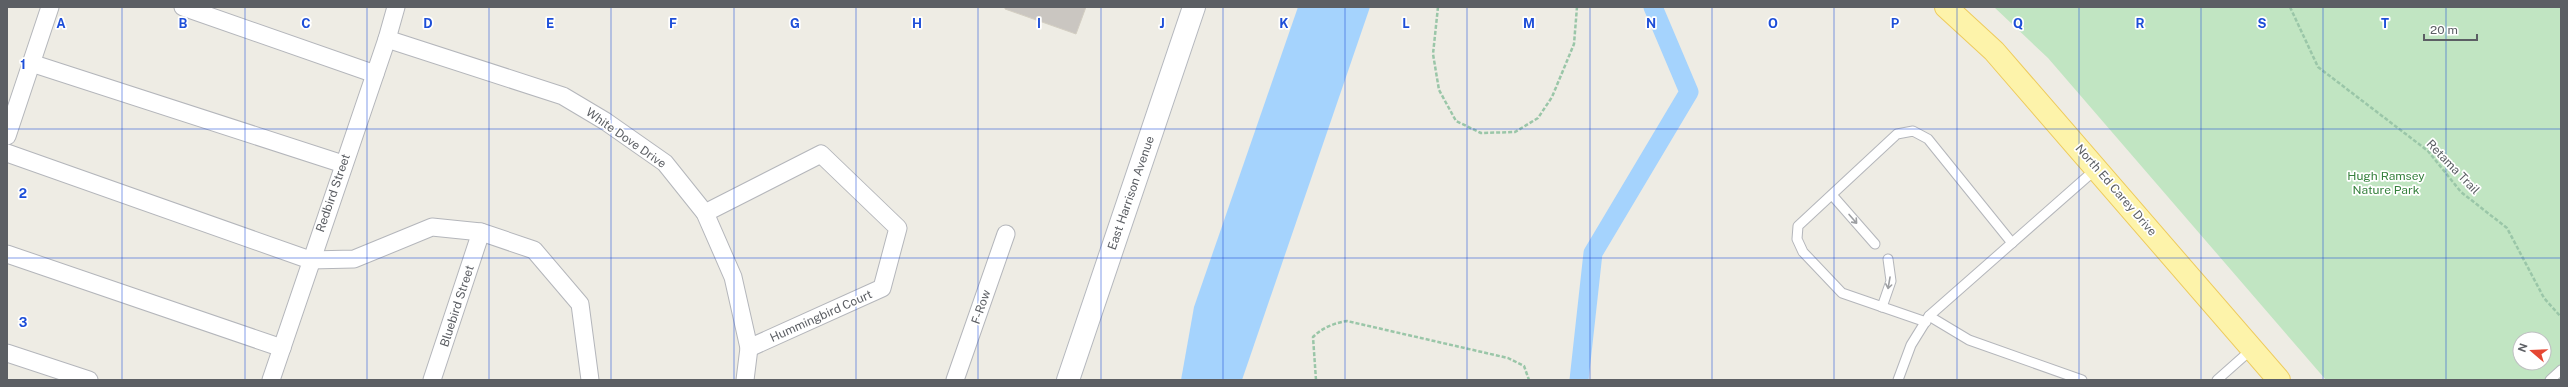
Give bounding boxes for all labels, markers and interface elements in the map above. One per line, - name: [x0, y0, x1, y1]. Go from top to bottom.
- text: A: [56, 16, 66, 31]
- text: B: [179, 16, 188, 31]
- text: C: [301, 16, 311, 31]
- text: D: [423, 16, 433, 31]
- text: E: [546, 16, 554, 31]
- text: F: [669, 16, 677, 31]
- text: G: [790, 16, 800, 31]
- text: H: [912, 16, 922, 31]
- text: I: [1037, 16, 1041, 31]
- text: J: [1159, 16, 1165, 31]
- text: K: [1279, 16, 1289, 31]
- text: L: [1402, 16, 1410, 31]
- text: M: [1523, 16, 1535, 31]
- text: N: [1646, 16, 1656, 31]
- text: O: [1768, 16, 1778, 31]
- text: P: [1891, 16, 1900, 31]
- text: Q: [2013, 16, 2023, 31]
- text: R: [2135, 16, 2145, 31]
- text: S: [2258, 16, 2267, 31]
- text: T: [2381, 16, 2389, 31]
- scale bar: [2424, 16, 2477, 42]
- text: 20 m: [2430, 23, 2458, 37]
- text: 1: [20, 57, 26, 72]
- street label: White Dove Drive: [583, 105, 669, 171]
- street label: East Harrison Avenue: [1105, 134, 1157, 252]
- street label: Retama Trail: [2424, 137, 2483, 197]
- street label: North Ed Carey Drive: [2073, 141, 2160, 239]
- street label: Redbird Street: [313, 152, 353, 234]
- park label: Hugh Ramsey Nature Park: [2347, 169, 2425, 197]
- text: 2: [19, 186, 27, 201]
- one-way arrow: [1849, 214, 1858, 225]
- street label: Bluebird Street: [437, 263, 477, 349]
- one-way arrow: [1885, 277, 1893, 290]
- street label: Hummingbird Court: [768, 287, 875, 345]
- street label: F-Row: [969, 287, 994, 326]
- text: 3: [19, 315, 28, 330]
- north arrow: [2512, 331, 2552, 371]
- text: N: [2515, 342, 2530, 354]

